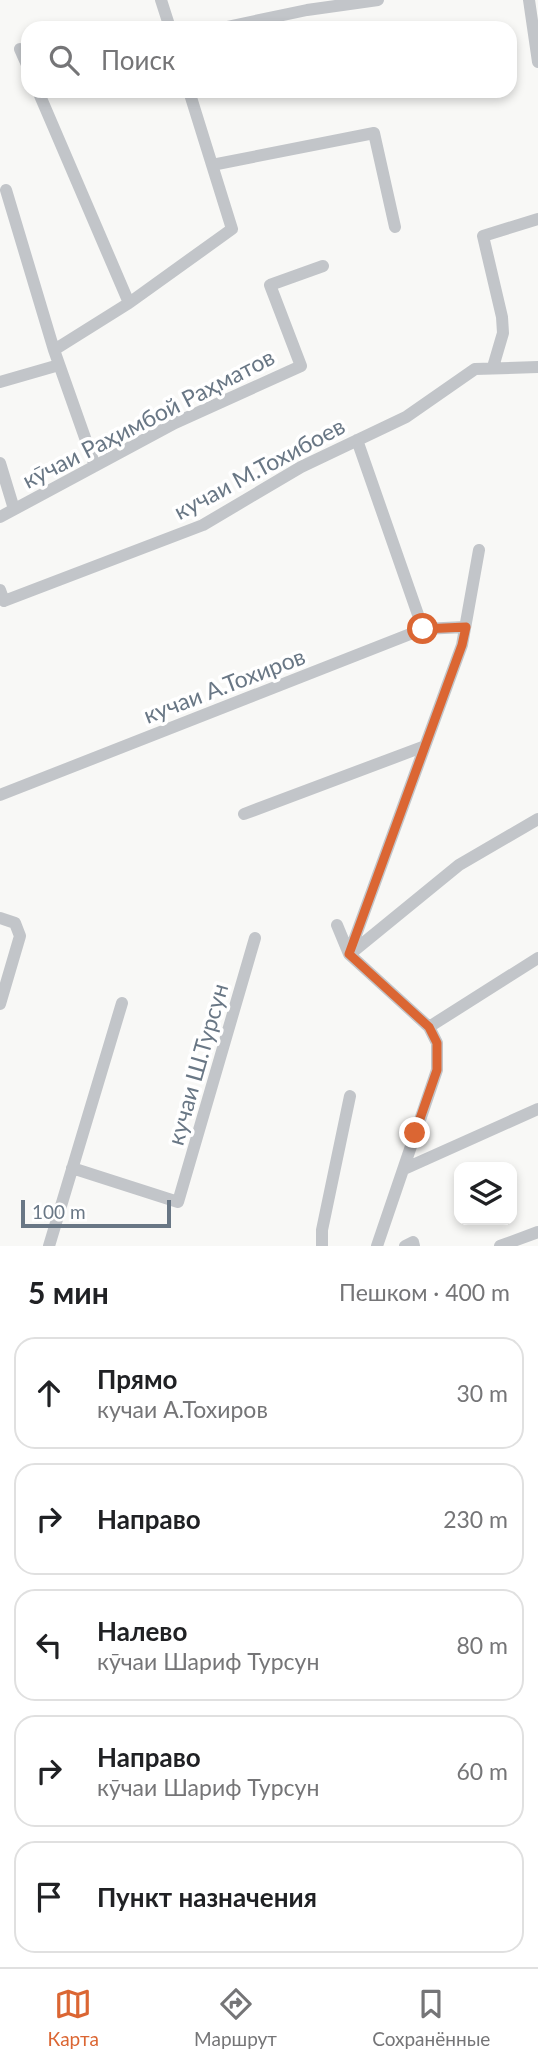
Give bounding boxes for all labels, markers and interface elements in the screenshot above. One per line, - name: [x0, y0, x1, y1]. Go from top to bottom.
- search box: [21, 21, 517, 98]
- icon: search: [45, 41, 83, 79]
- text: Поиск: [101, 44, 175, 76]
- street label: кӯчаи Раҳимбой Раҳматов: [17, 342, 279, 494]
- street label: кучаи М.Тохибоев: [169, 411, 349, 525]
- route start: [407, 613, 438, 644]
- street label: кучаи А.Тохиров: [139, 641, 309, 729]
- street label: кучаи Ш.Турсун: [161, 980, 233, 1148]
- route end: [399, 1117, 430, 1148]
- map controls: [454, 1162, 517, 1225]
- button: layers: [454, 1162, 517, 1225]
- scale bar: [21, 1197, 172, 1229]
- text: 100 m: [32, 1200, 86, 1223]
- text: 5 мин: [28, 1274, 109, 1310]
- text: Пешком · 400 m: [339, 1278, 510, 1306]
- text: Прямо: [97, 1363, 178, 1395]
- icon: ahead: [30, 1374, 68, 1412]
- text: 30 m: [457, 1379, 508, 1407]
- text: кучаи А.Тохиров: [97, 1395, 268, 1423]
- icon: right: [30, 1500, 68, 1538]
- text: Направо: [97, 1503, 201, 1535]
- text: 230 m: [443, 1505, 508, 1533]
- text: Налево: [97, 1615, 187, 1647]
- icon: left: [30, 1626, 68, 1664]
- text: 80 m: [457, 1631, 508, 1659]
- text: кӯчаи Шариф Турсун: [97, 1647, 319, 1675]
- text: Направо: [97, 1741, 201, 1773]
- icon: right: [30, 1752, 68, 1790]
- text: 60 m: [457, 1757, 508, 1785]
- text: кӯчаи Шариф Турсун: [97, 1773, 319, 1801]
- icon: arrive: [30, 1878, 68, 1916]
- text: Пункт назначения: [97, 1881, 317, 1913]
- tab: Карта: [48, 1985, 99, 2050]
- tab: Маршрут: [194, 1985, 277, 2050]
- tab: Сохранённые: [372, 1985, 490, 2050]

